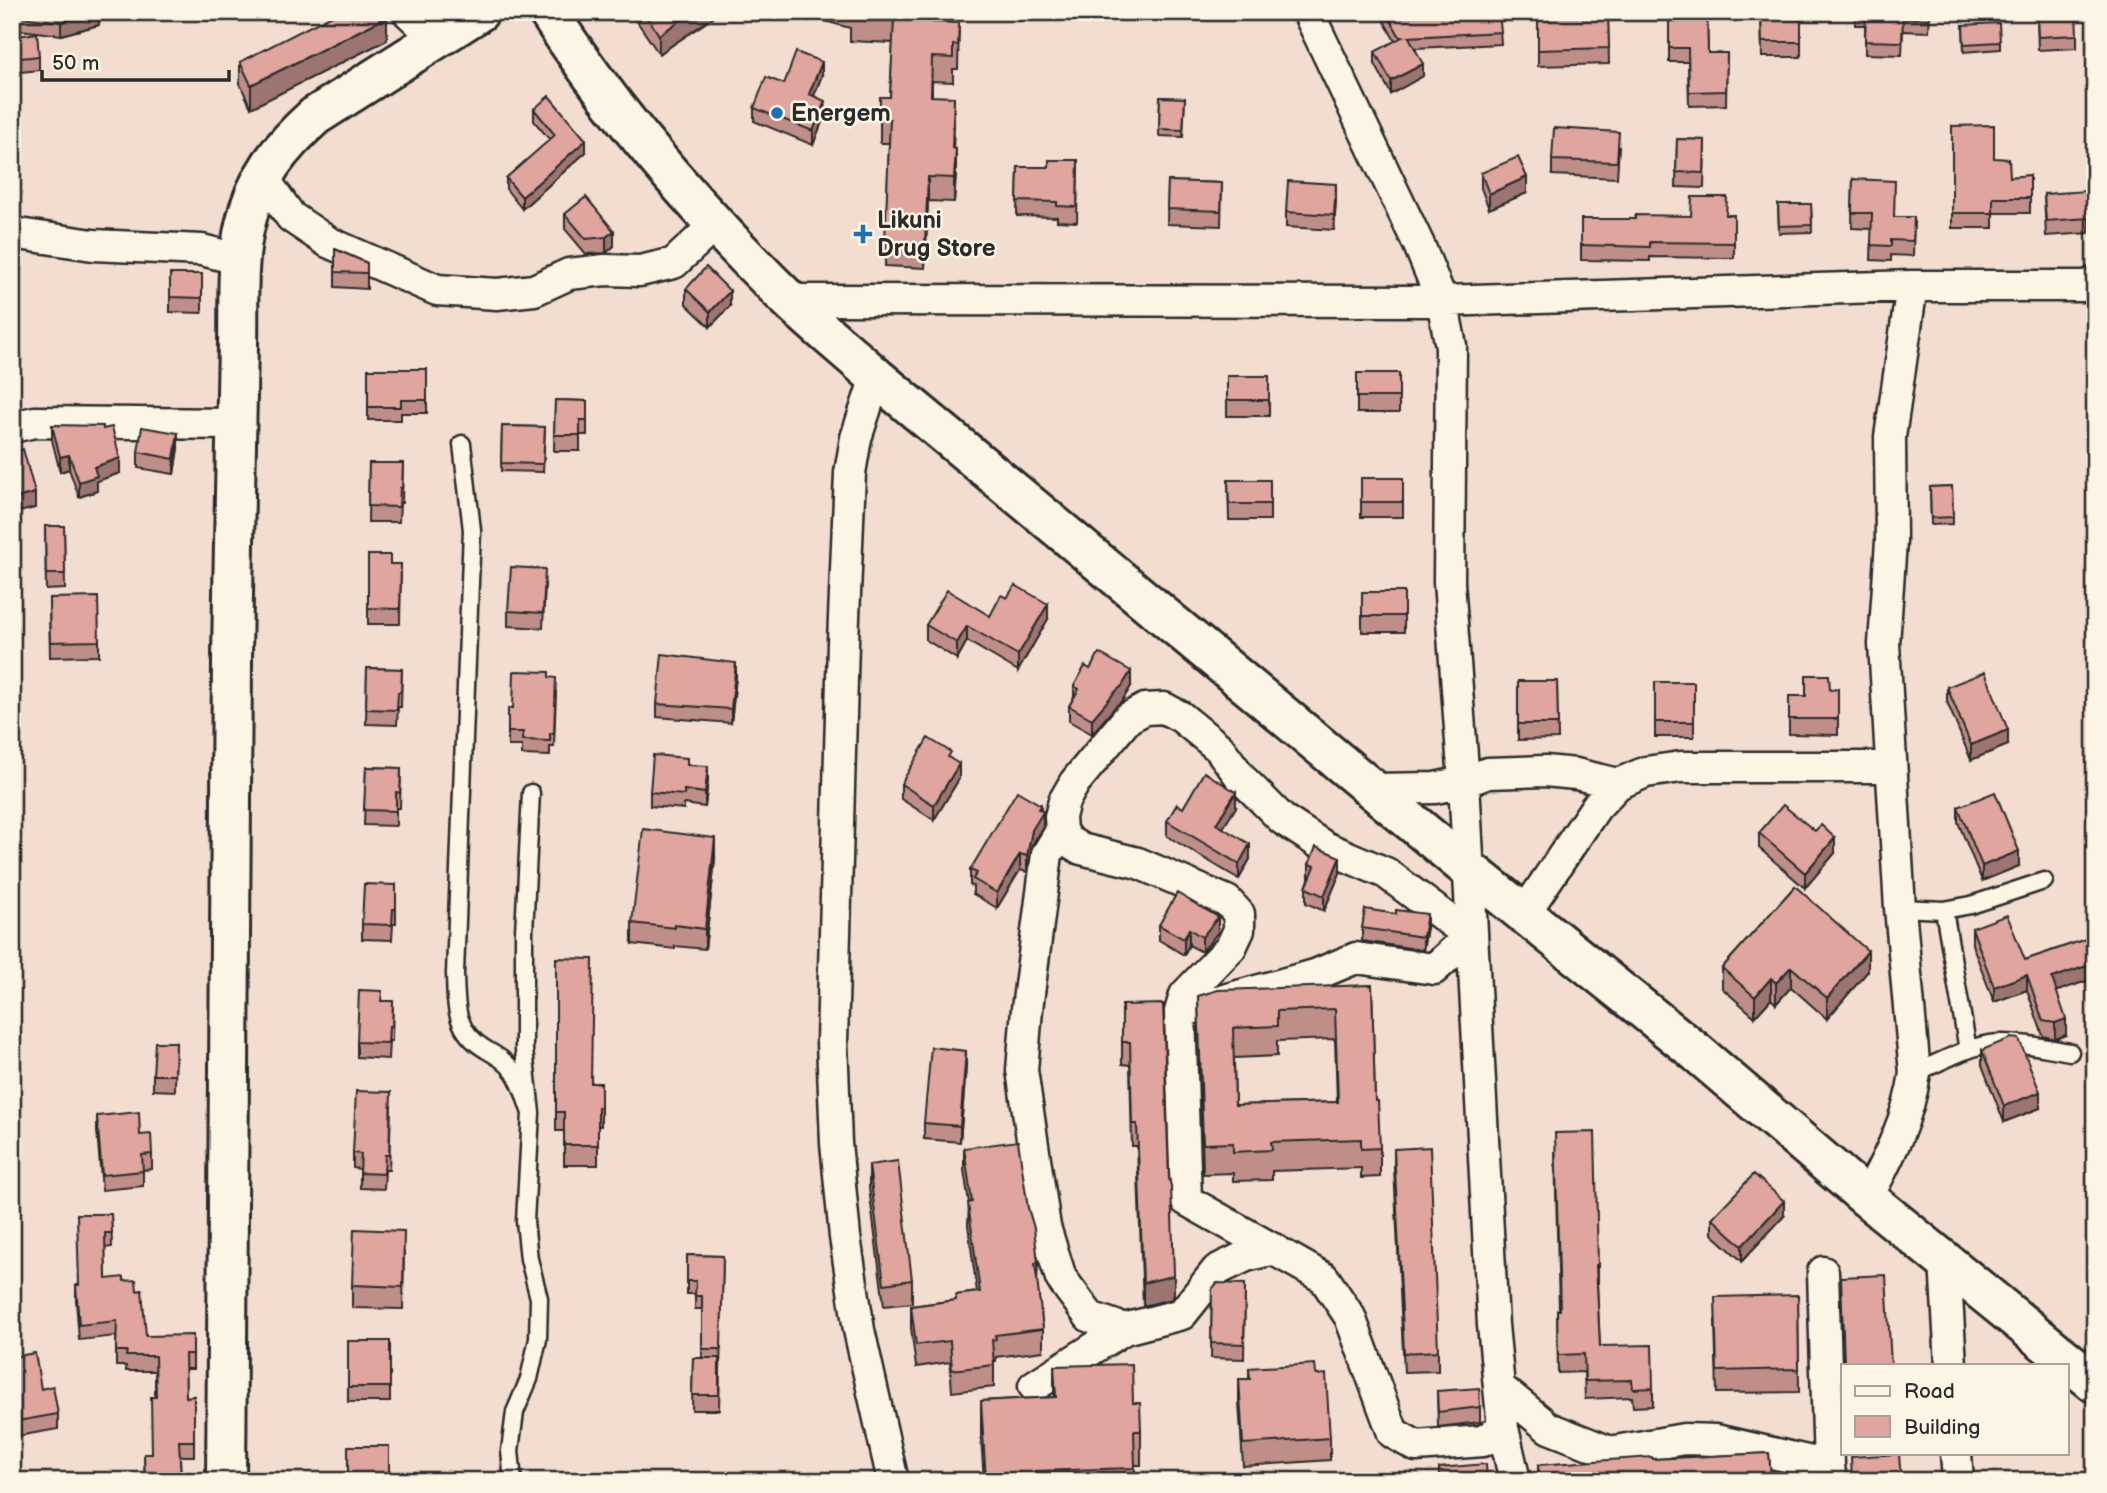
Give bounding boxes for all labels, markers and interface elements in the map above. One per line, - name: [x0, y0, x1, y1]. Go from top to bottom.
- scale bar: [42, 38, 229, 82]
- text: 50 m: [52, 51, 99, 76]
- place label: Energem: [791, 99, 891, 128]
- marker: Energem: [769, 105, 785, 121]
- place label: Likuni Drug Store: [877, 206, 996, 263]
- marker: Likuni Drug Store: [855, 226, 871, 242]
- legend: [1841, 1364, 2068, 1454]
- text: Road: [1904, 1379, 1955, 1404]
- text: Building: [1904, 1415, 1980, 1440]

